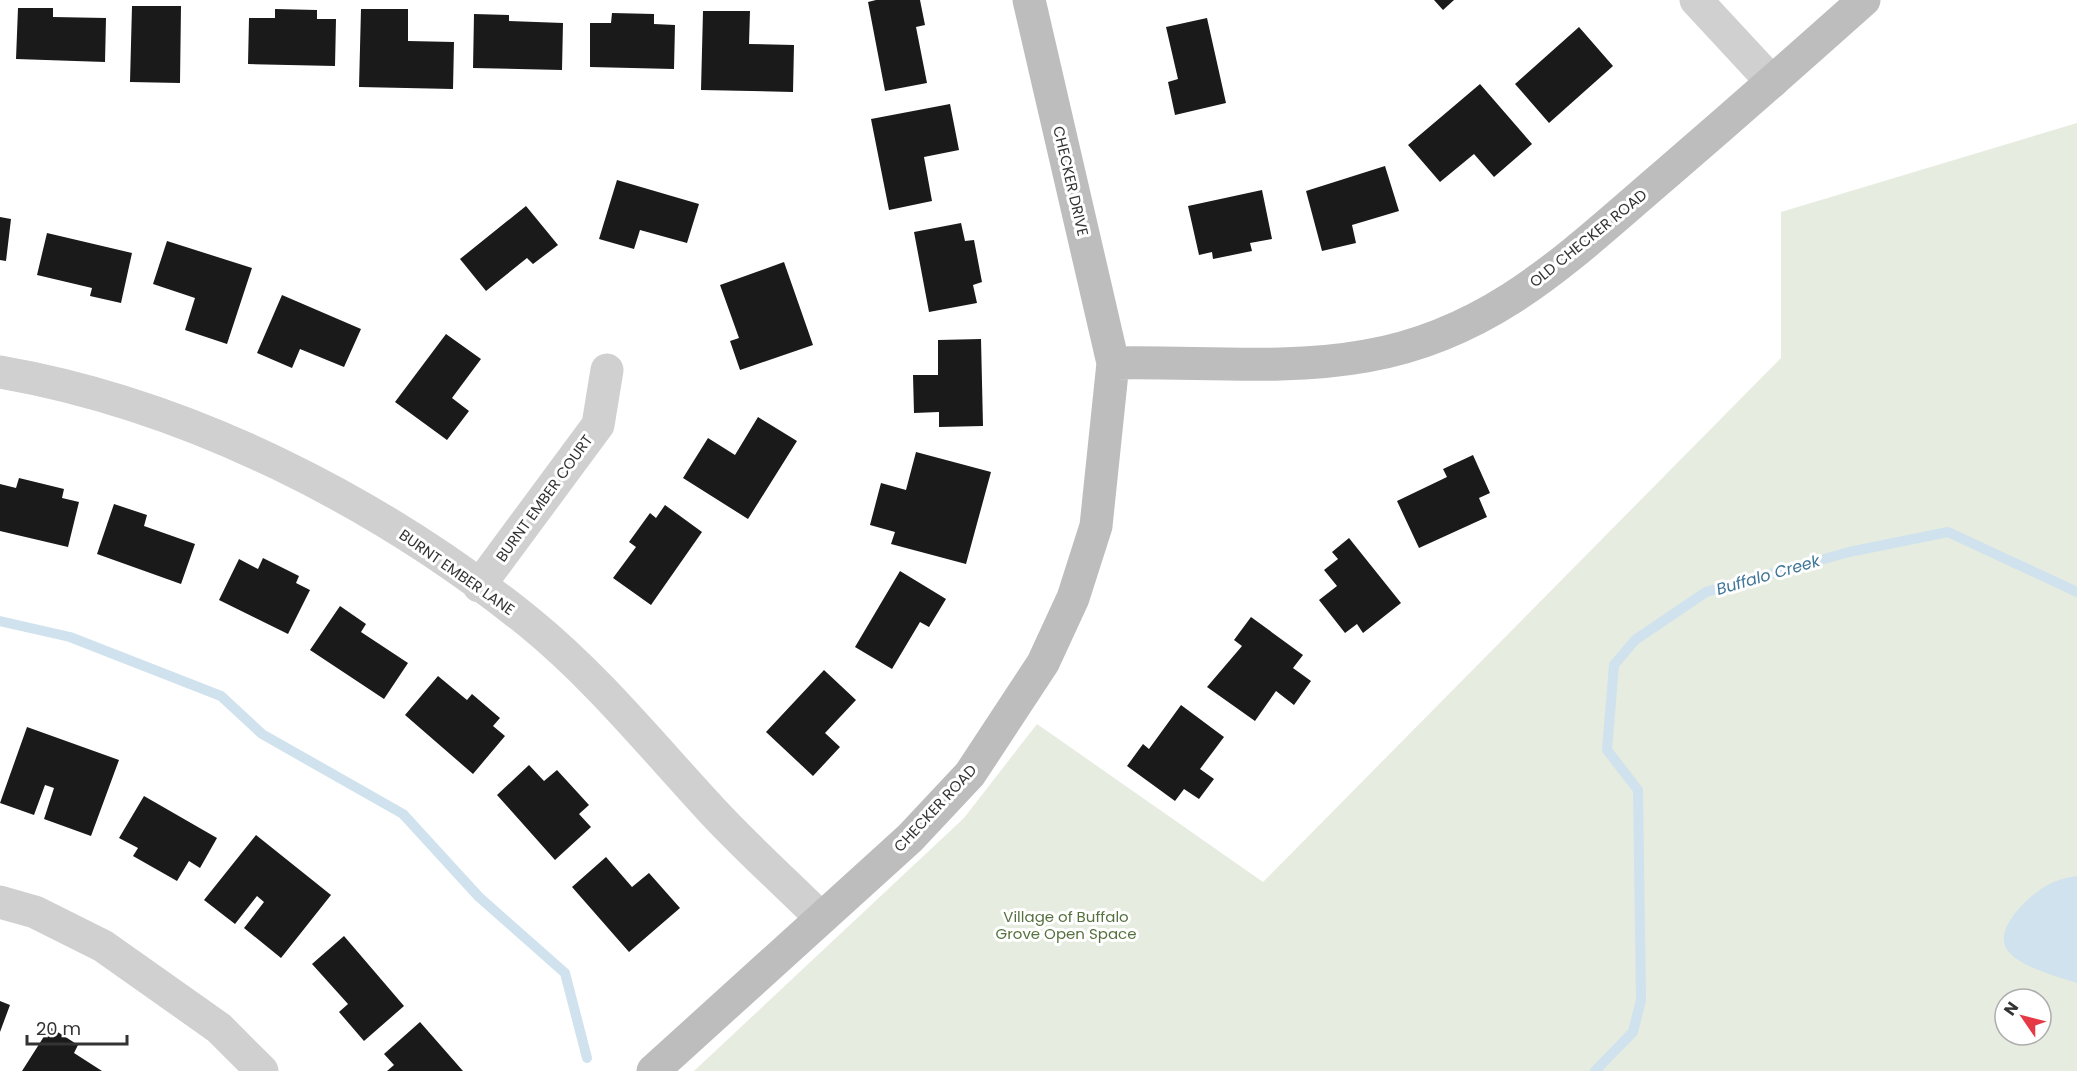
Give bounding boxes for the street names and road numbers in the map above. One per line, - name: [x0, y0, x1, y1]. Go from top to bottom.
- street label: CHECKER DRIVE: [1048, 124, 1094, 238]
- street label: OLD CHECKER ROAD: [1525, 184, 1651, 292]
- street label: BURNT EMBER COURT: [491, 430, 597, 566]
- street label: BURNT EMBER LANE: [395, 524, 519, 620]
- street label: CHECKER ROAD: [889, 760, 981, 856]

